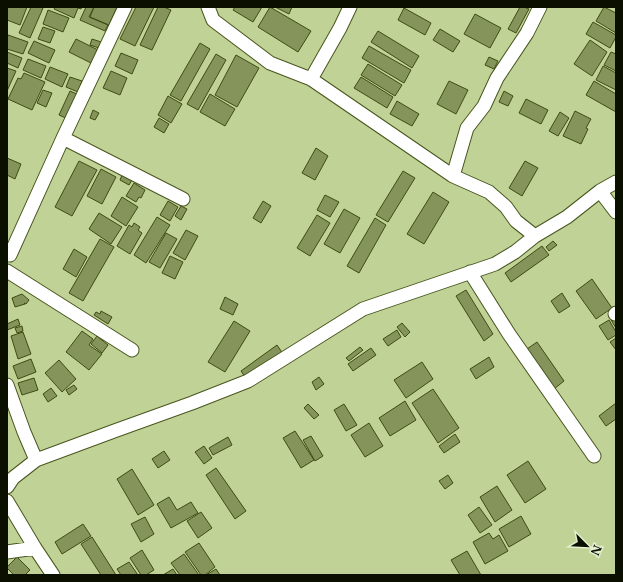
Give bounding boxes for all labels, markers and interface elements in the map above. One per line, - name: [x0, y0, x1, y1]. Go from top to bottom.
- north arrow: [567, 526, 607, 566]
- text: N: [587, 542, 605, 558]

